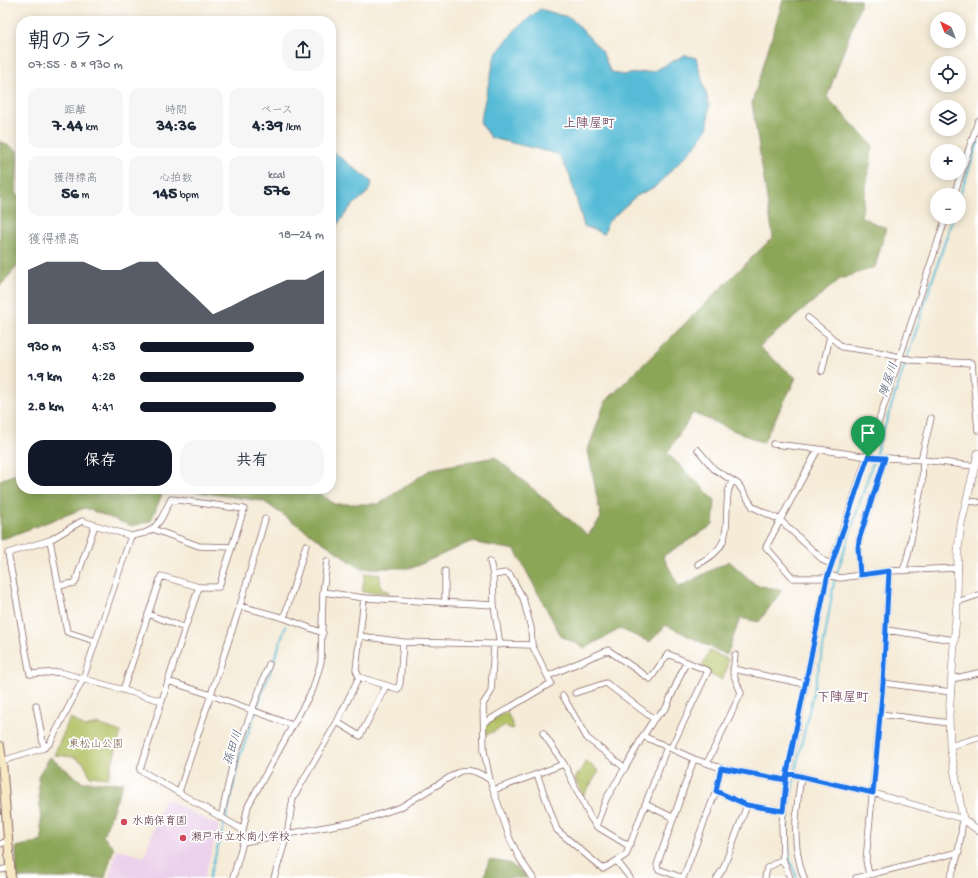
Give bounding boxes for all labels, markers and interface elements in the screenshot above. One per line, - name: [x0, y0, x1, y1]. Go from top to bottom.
- north arrow: [930, 12, 966, 48]
- map controls: [930, 12, 966, 224]
- button: share: [282, 29, 324, 71]
- text: 朝のラン: [28, 30, 116, 56]
- button: locate: [930, 56, 966, 92]
- text: 07:55 · 8 × 930 m: [28, 58, 123, 73]
- button: layers: [930, 100, 966, 136]
- text: 距離: [64, 105, 86, 117]
- text: 時間: [165, 105, 187, 117]
- text: ペース: [260, 105, 293, 117]
- district label: 上陣屋町: [563, 116, 615, 132]
- text: 7.44: [53, 117, 83, 137]
- text: 34:36: [156, 117, 196, 137]
- text: 4:39: [252, 117, 283, 137]
- text: km: [83, 122, 98, 134]
- text: /km: [283, 122, 301, 134]
- button: +: [930, 144, 966, 180]
- text: kcal: [268, 170, 285, 182]
- text: 獲得標高: [53, 173, 97, 185]
- text: 心拍数: [159, 173, 192, 185]
- text: 576: [263, 182, 290, 202]
- text: 56: [61, 185, 79, 205]
- text: 145: [153, 185, 177, 205]
- button: −: [930, 188, 966, 224]
- text: m: [79, 190, 89, 202]
- text: bpm: [177, 190, 199, 202]
- text: 18–24 m: [279, 228, 324, 243]
- text: 獲得標高: [28, 233, 80, 248]
- text: 930 m: [28, 340, 61, 355]
- text: 4:53: [92, 340, 116, 355]
- water label: 陣屋川: [877, 360, 902, 399]
- text: 1.9 km: [28, 370, 62, 385]
- text: 4:28: [92, 370, 116, 385]
- text: 2.8 km: [28, 400, 64, 415]
- text: 4:41: [92, 400, 114, 415]
- pin: [851, 416, 885, 457]
- icon: arrive: [857, 422, 879, 444]
- button: 保存: [28, 440, 172, 486]
- button: 共有: [180, 440, 324, 486]
- district label: 下陣屋町: [817, 690, 869, 706]
- water label: 孫田川: [221, 728, 246, 767]
- park label: 東松山公園: [69, 738, 124, 751]
- place label: 水南保育園: [132, 815, 187, 828]
- marker: 水南保育園: [119, 817, 129, 827]
- place label: 瀬戸市立水南小学校: [191, 831, 290, 844]
- marker: 瀬戸市立水南小学校: [178, 833, 188, 843]

